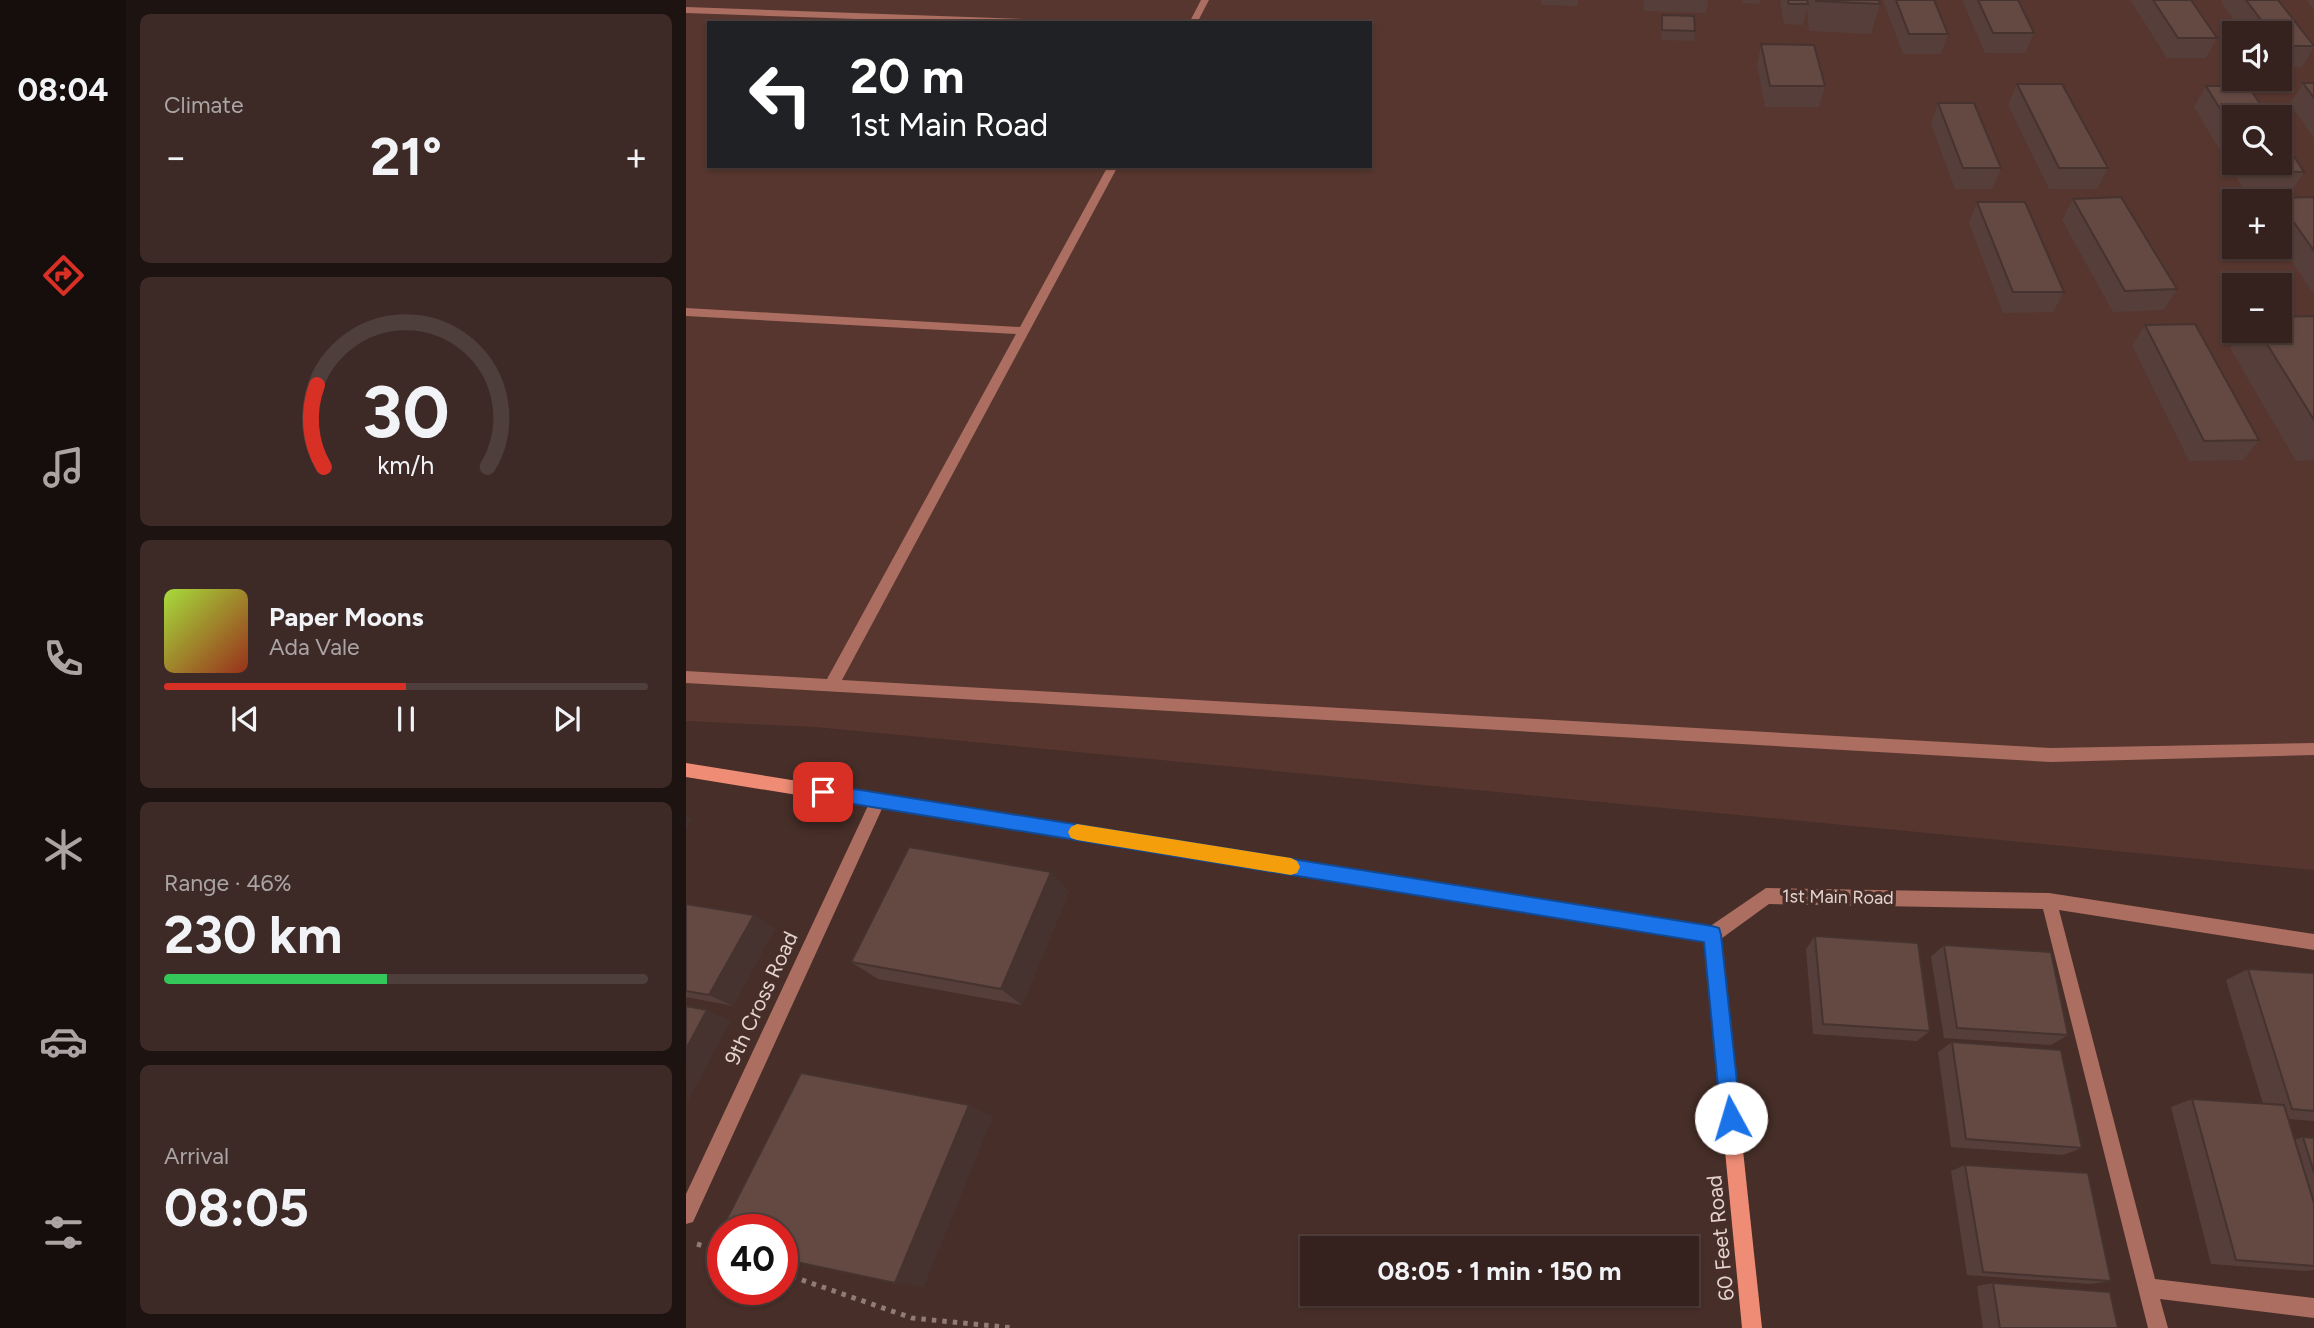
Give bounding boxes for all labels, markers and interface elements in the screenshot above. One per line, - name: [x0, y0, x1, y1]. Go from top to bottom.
- map controls: [2222, 21, 2292, 343]
- button: sound: [2222, 21, 2292, 91]
- text: 20 m: [850, 46, 965, 105]
- icon: left: [735, 49, 826, 140]
- text: 08:04: [18, 71, 108, 109]
- text: Climate: [164, 91, 243, 119]
- button: search: [2222, 105, 2292, 175]
- text: 1st Main Road: [850, 106, 1048, 144]
- text: 21°: [370, 126, 442, 188]
- text: −: [164, 134, 188, 180]
- text: +: [624, 134, 648, 180]
- button: +: [2222, 189, 2292, 259]
- icon: directions: [39, 251, 88, 300]
- button: −: [2222, 273, 2292, 343]
- text: 30: [362, 369, 450, 456]
- icon: music: [39, 443, 88, 492]
- text: km/h: [377, 450, 435, 480]
- text: Paper Moons: [269, 601, 424, 633]
- text: Ada Vale: [269, 633, 360, 661]
- icon: phone: [39, 634, 88, 683]
- icon: previous: [226, 700, 264, 738]
- icon: pause: [387, 700, 425, 738]
- icon: next: [548, 700, 586, 738]
- pin: [793, 762, 853, 822]
- icon: arrive: [804, 773, 842, 811]
- icon: climate: [39, 825, 88, 874]
- text: Range · 46%: [164, 869, 292, 897]
- street label: 1st Main Road: [1782, 885, 1894, 909]
- text: 230 km: [164, 904, 342, 966]
- street label: 9th Cross Road: [719, 927, 803, 1069]
- icon: car: [39, 1017, 88, 1066]
- position arrow: [1694, 1081, 1768, 1155]
- text: Arrival: [164, 1142, 229, 1170]
- street label: 60 Feet Road: [1701, 1174, 1739, 1302]
- text: 08:05: [164, 1177, 309, 1239]
- icon: filters: [39, 1208, 88, 1257]
- speed limit sign: 40: [707, 1214, 798, 1305]
- text: 08:05 · 1 min · 150 m: [1377, 1255, 1622, 1287]

